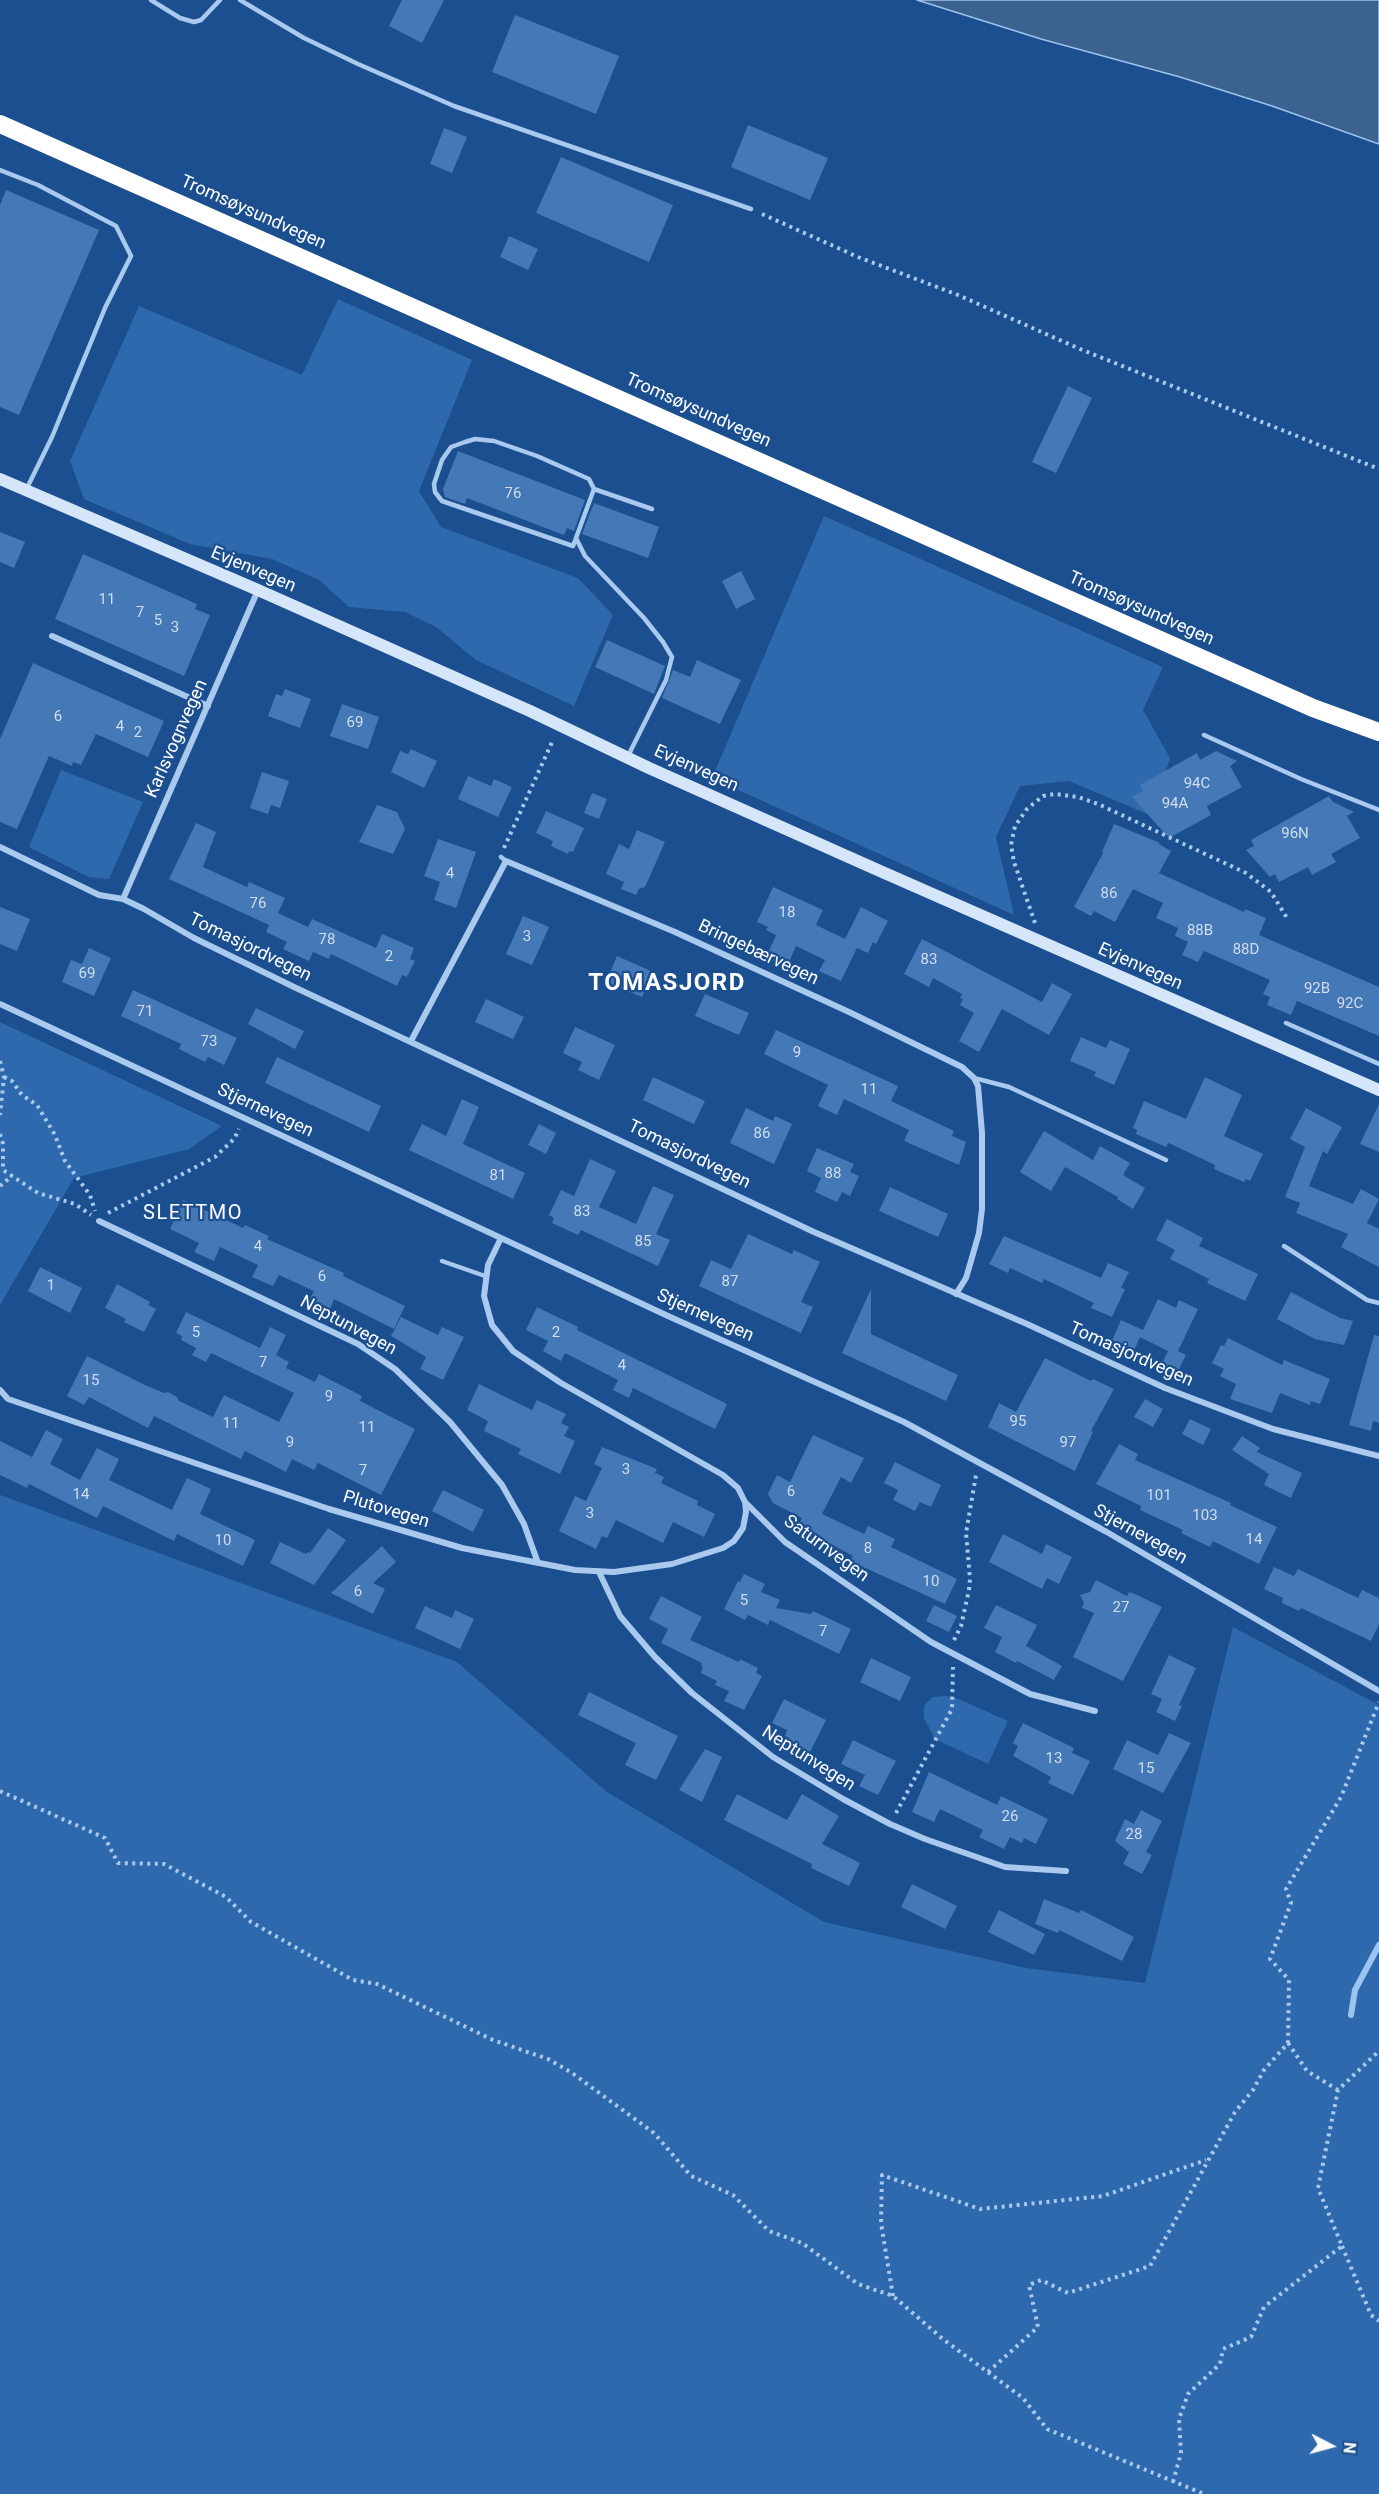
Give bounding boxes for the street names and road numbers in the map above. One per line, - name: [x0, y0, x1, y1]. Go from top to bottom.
- street label: Tromsøysundvegen: [177, 171, 329, 255]
- street label: Tromsøysundvegen: [622, 369, 774, 453]
- street label: Evjenvegen: [207, 542, 299, 598]
- street label: Tromsøysundvegen: [1065, 567, 1217, 651]
- street label: Karlsvognvegen: [141, 676, 213, 802]
- street label: Evjenvegen: [650, 741, 742, 797]
- street label: Tomasjordvegen: [185, 909, 315, 987]
- street label: Bringebærvegen: [694, 916, 822, 990]
- street label: Evjenvegen: [1094, 939, 1186, 995]
- street label: Stjernevegen: [213, 1079, 317, 1143]
- street label: Tomasjordvegen: [624, 1116, 754, 1194]
- street label: Stjernevegen: [653, 1285, 757, 1347]
- street label: Neptunvegen: [296, 1292, 400, 1360]
- street label: Tomasjordvegen: [1066, 1318, 1196, 1392]
- street label: Plutovegen: [340, 1487, 432, 1533]
- street label: Stjernevegen: [1089, 1500, 1191, 1570]
- street label: Saturnvegen: [779, 1511, 873, 1587]
- street label: Neptunvegen: [757, 1722, 859, 1796]

